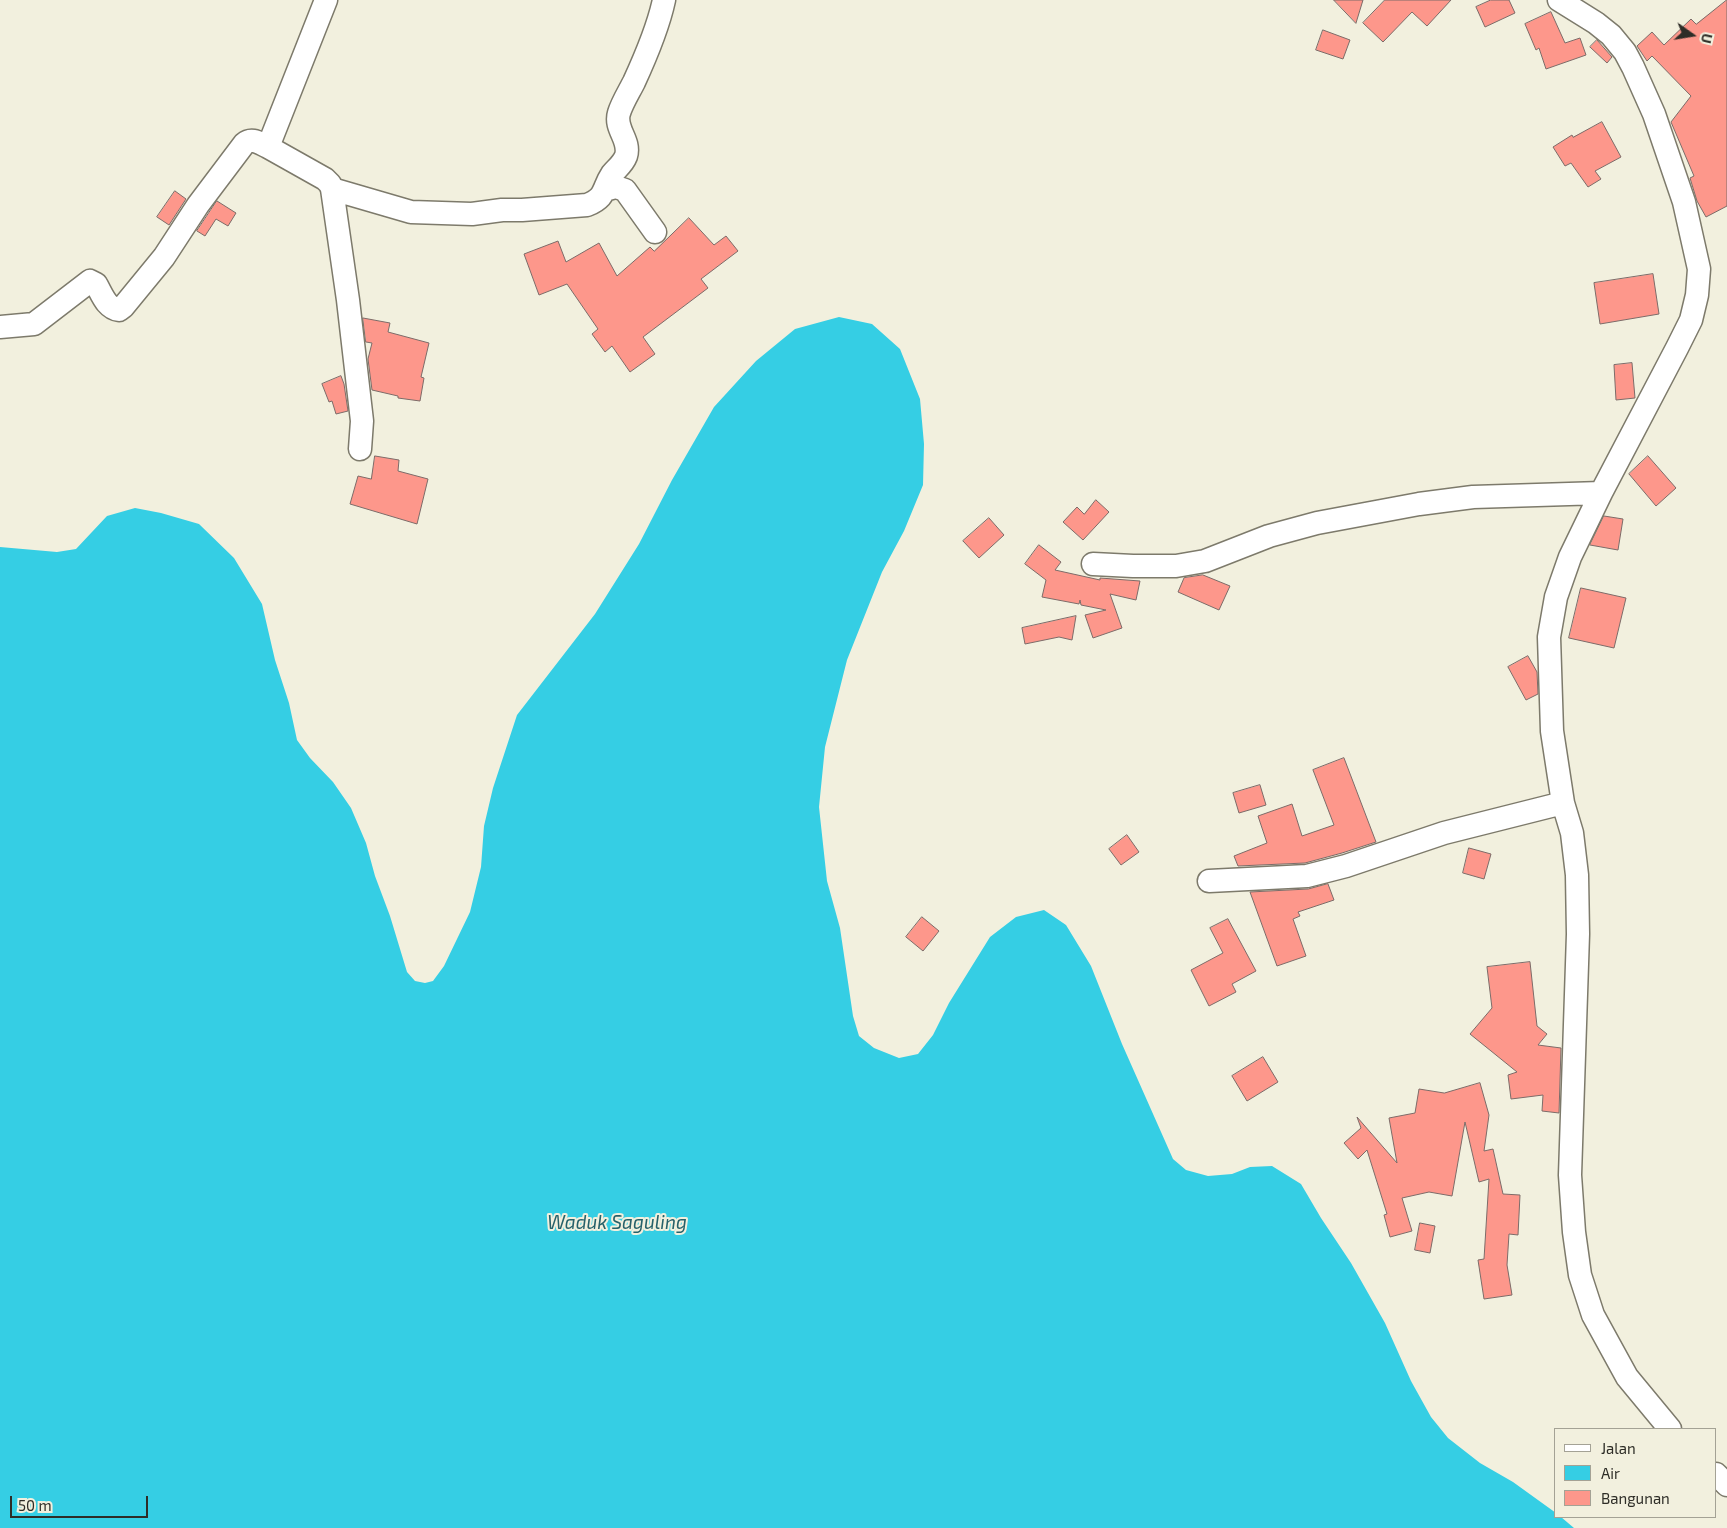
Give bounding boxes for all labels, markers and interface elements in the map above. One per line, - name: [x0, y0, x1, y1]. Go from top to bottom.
- north arrow: [1667, 10, 1717, 60]
- text: U: [1698, 32, 1716, 45]
- water label: Waduk Saguling: [547, 1212, 687, 1234]
- legend: [1554, 1428, 1717, 1518]
- text: Jalan: [1601, 1439, 1636, 1457]
- text: Air: [1601, 1464, 1620, 1482]
- scale bar: [12, 1486, 150, 1518]
- text: Bangunan: [1601, 1489, 1670, 1507]
- text: 50 m: [18, 1496, 52, 1514]

